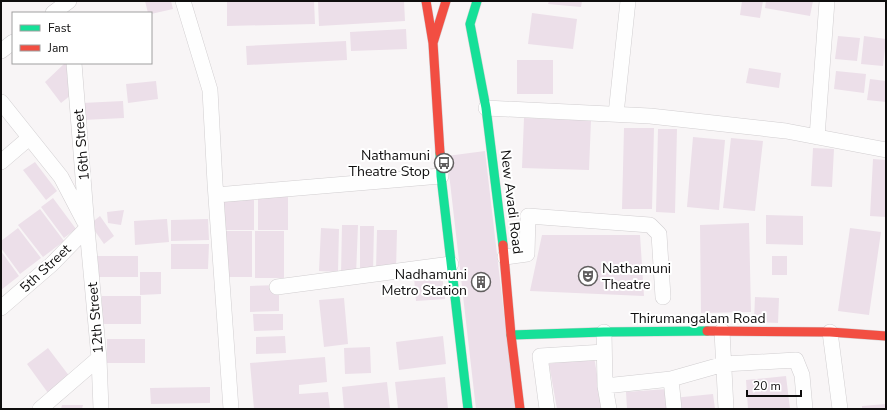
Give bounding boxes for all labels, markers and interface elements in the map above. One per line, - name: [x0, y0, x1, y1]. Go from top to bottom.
- legend: [12, 12, 152, 64]
- text: Fast: [48, 20, 71, 36]
- text: Jam: [47, 40, 69, 56]
- street label: 16th Street: [69, 108, 94, 181]
- place label: Nathamuni Theatre Stop: [349, 146, 430, 181]
- street label: New Avadi Road: [496, 149, 527, 255]
- bus stop icon: Nathamuni Theatre Stop: [433, 152, 455, 174]
- street label: 5th Street: [16, 240, 75, 297]
- place label: Nathamuni Theatre: [602, 259, 671, 294]
- place label: Nadhamuni Metro Station: [382, 265, 467, 300]
- theatre icon: Nathamuni Theatre: [577, 265, 599, 287]
- building icon: Nadhamuni Metro Station: [470, 271, 492, 293]
- street label: 12th Street: [83, 281, 108, 354]
- street label: Thirumangalam Road: [630, 309, 766, 328]
- scale bar: [747, 372, 801, 398]
- text: 20 m: [753, 378, 781, 394]

